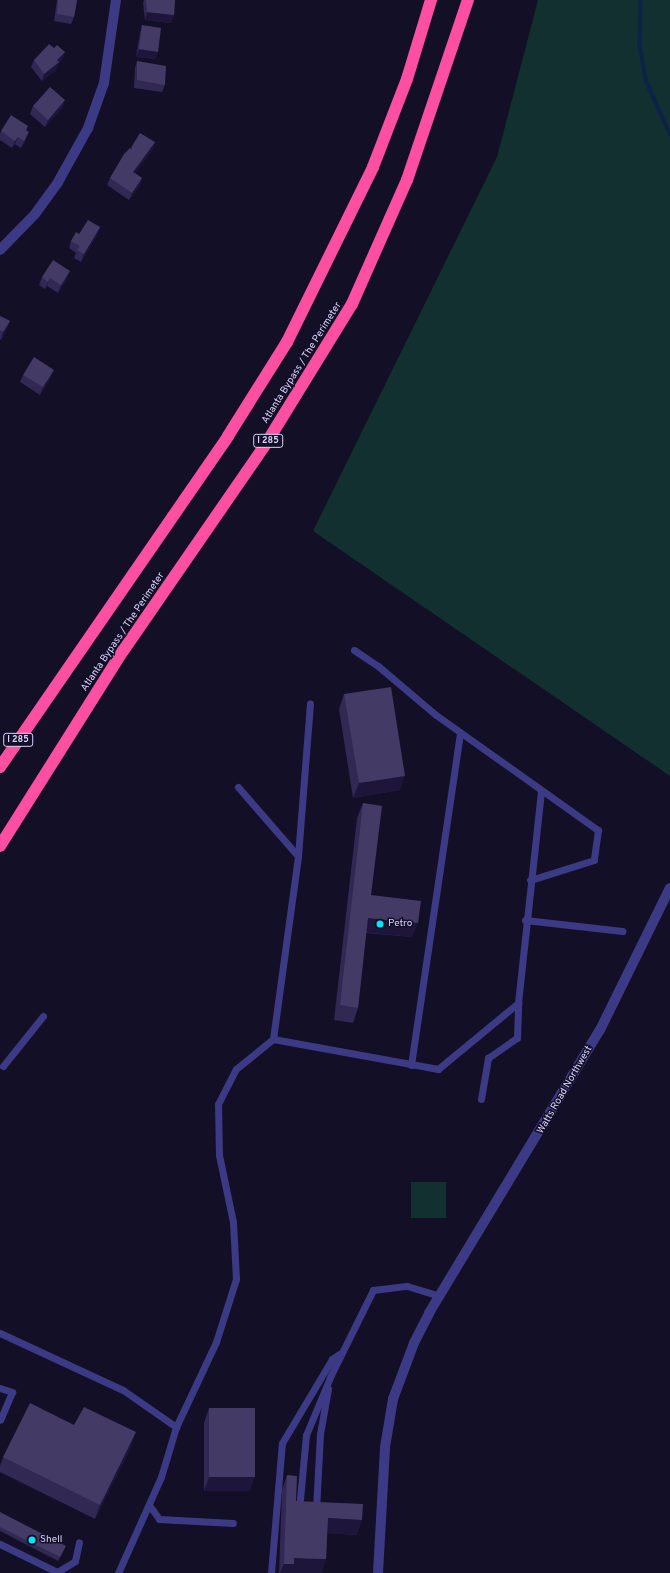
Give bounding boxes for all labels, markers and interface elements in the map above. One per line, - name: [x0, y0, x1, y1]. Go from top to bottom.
- street label: Atlanta Bypass / The Perimeter: [259, 300, 345, 426]
- road number: I 285: [253, 434, 283, 448]
- street label: Atlanta Bypass / The Perimeter: [79, 570, 167, 694]
- road number: I 285: [3, 733, 33, 747]
- place label: Petro: [388, 918, 412, 930]
- marker: Petro: [375, 919, 385, 929]
- street label: Watts Road Northwest: [535, 1044, 595, 1136]
- place label: Shell: [40, 1534, 62, 1546]
- marker: Shell: [27, 1535, 37, 1545]

